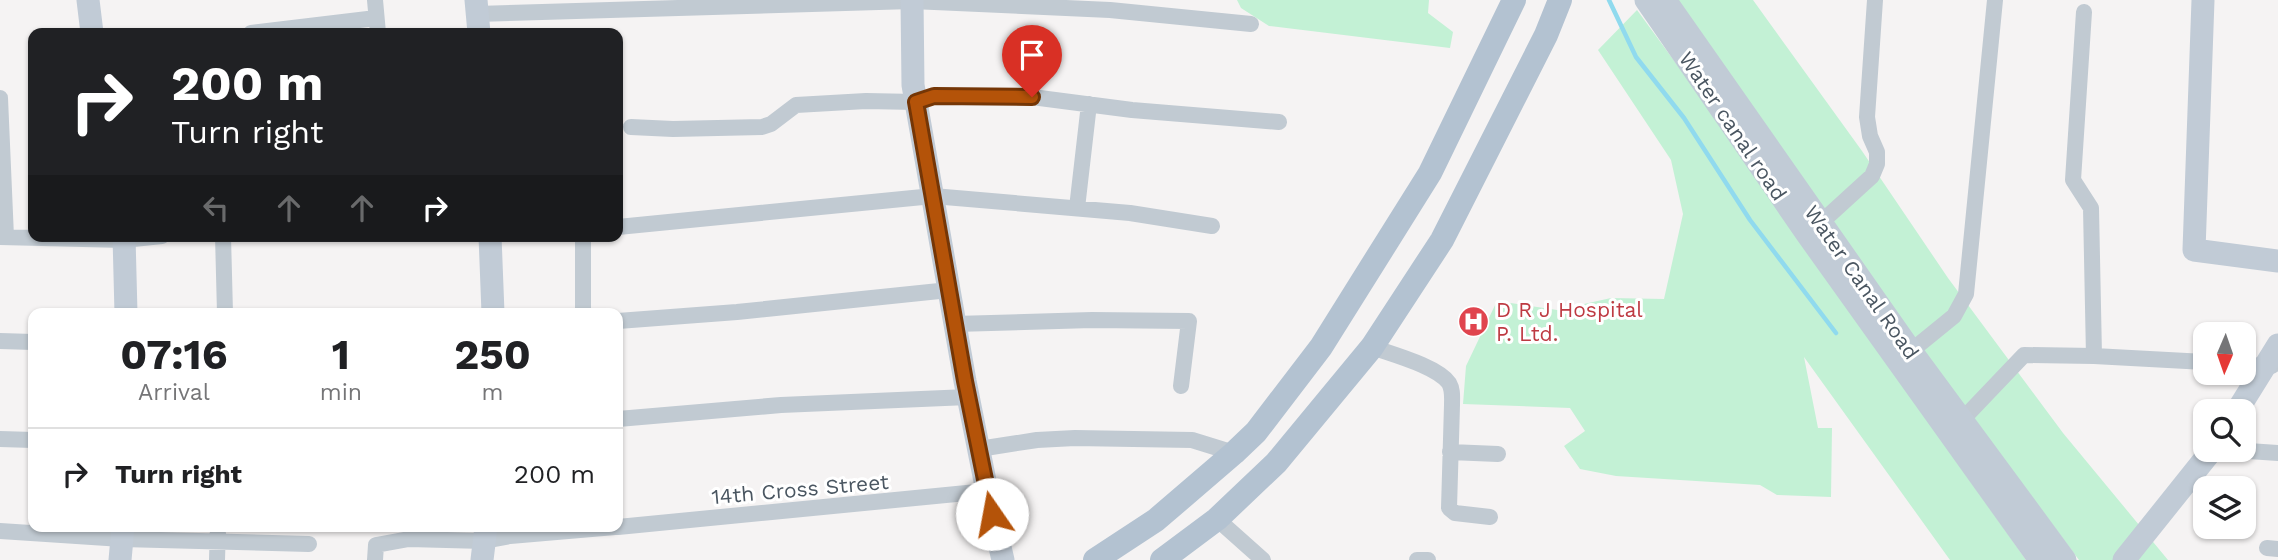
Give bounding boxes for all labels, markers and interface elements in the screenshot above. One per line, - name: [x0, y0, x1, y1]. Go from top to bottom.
- pin: [1002, 25, 1062, 97]
- icon: arrive: [1013, 36, 1051, 74]
- street label: Water canal road: [1674, 47, 1792, 205]
- text: 200 m: [171, 54, 323, 112]
- icon: right: [56, 56, 147, 147]
- text: Turn right: [171, 113, 323, 151]
- icon: left: [197, 189, 235, 227]
- icon: ahead: [270, 189, 308, 227]
- icon: ahead: [343, 189, 381, 227]
- icon: right: [416, 189, 454, 227]
- street label: Water Canal Road: [1799, 200, 1925, 364]
- place label: D R J Hospital P. Ltd.: [1496, 297, 1643, 346]
- hospital icon: D R J Hospital P. Ltd.: [1456, 304, 1490, 338]
- north arrow: [2193, 322, 2256, 385]
- map controls: [2193, 322, 2256, 539]
- text: 07:16: [120, 330, 228, 379]
- text: 1: [332, 330, 350, 379]
- text: 250: [454, 330, 531, 379]
- text: Arrival: [138, 379, 210, 406]
- text: min: [320, 379, 362, 406]
- text: m: [482, 379, 503, 406]
- button: search: [2193, 399, 2256, 462]
- icon: right: [56, 455, 94, 493]
- text: Turn right: [115, 459, 242, 489]
- text: 200 m: [514, 459, 595, 489]
- street label: 14th Cross Street: [710, 469, 890, 509]
- button: layers: [2193, 476, 2256, 539]
- position arrow: [955, 477, 1029, 551]

